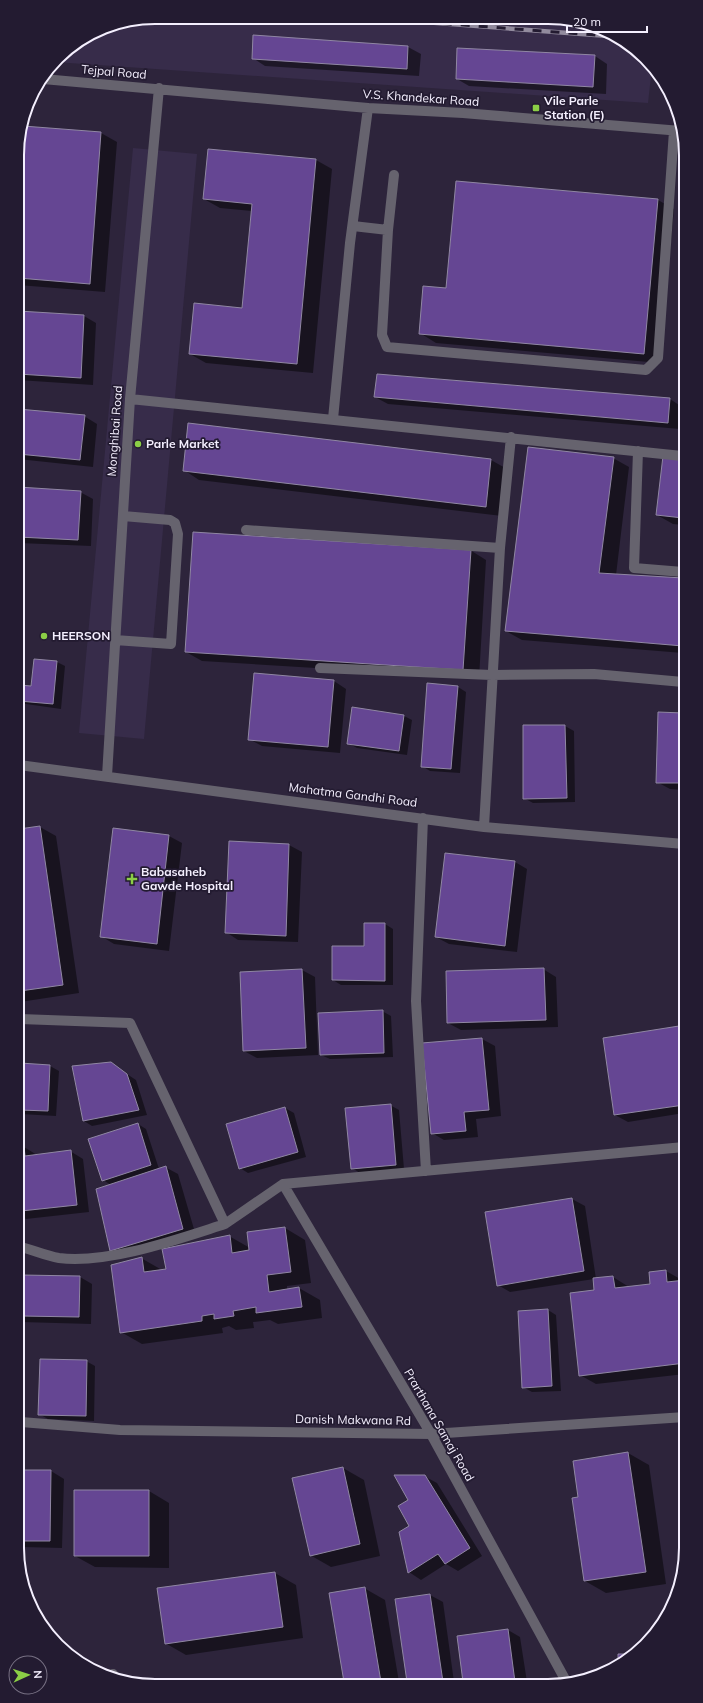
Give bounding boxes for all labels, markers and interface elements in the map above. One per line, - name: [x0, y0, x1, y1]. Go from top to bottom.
- scale bar: [567, 8, 647, 34]
- text: 20 m: [573, 14, 601, 29]
- street label: Tejpal Road: [81, 61, 147, 82]
- street label: V.S. Khandekar Road: [362, 86, 480, 109]
- place label: Vile Parle Station (E): [543, 93, 605, 122]
- marker: Vile Parle Station (E): [531, 103, 541, 113]
- street label: Monghibai Road: [104, 385, 125, 477]
- place label: Parle Market: [146, 436, 220, 451]
- marker: Parle Market: [133, 439, 143, 449]
- place label: HEERSON: [52, 628, 110, 643]
- marker: HEERSON: [39, 631, 49, 641]
- street label: Mahatma Gandhi Road: [288, 779, 418, 810]
- place label: Babasaheb Gawde Hospital: [141, 864, 233, 893]
- marker: Babasaheb Gawde Hospital: [126, 873, 138, 885]
- street label: Prarthana Samaj Road: [401, 1366, 478, 1484]
- street label: Danish Makwana Rd: [295, 1411, 411, 1428]
- north arrow: [8, 1655, 48, 1695]
- text: N: [31, 1670, 45, 1679]

